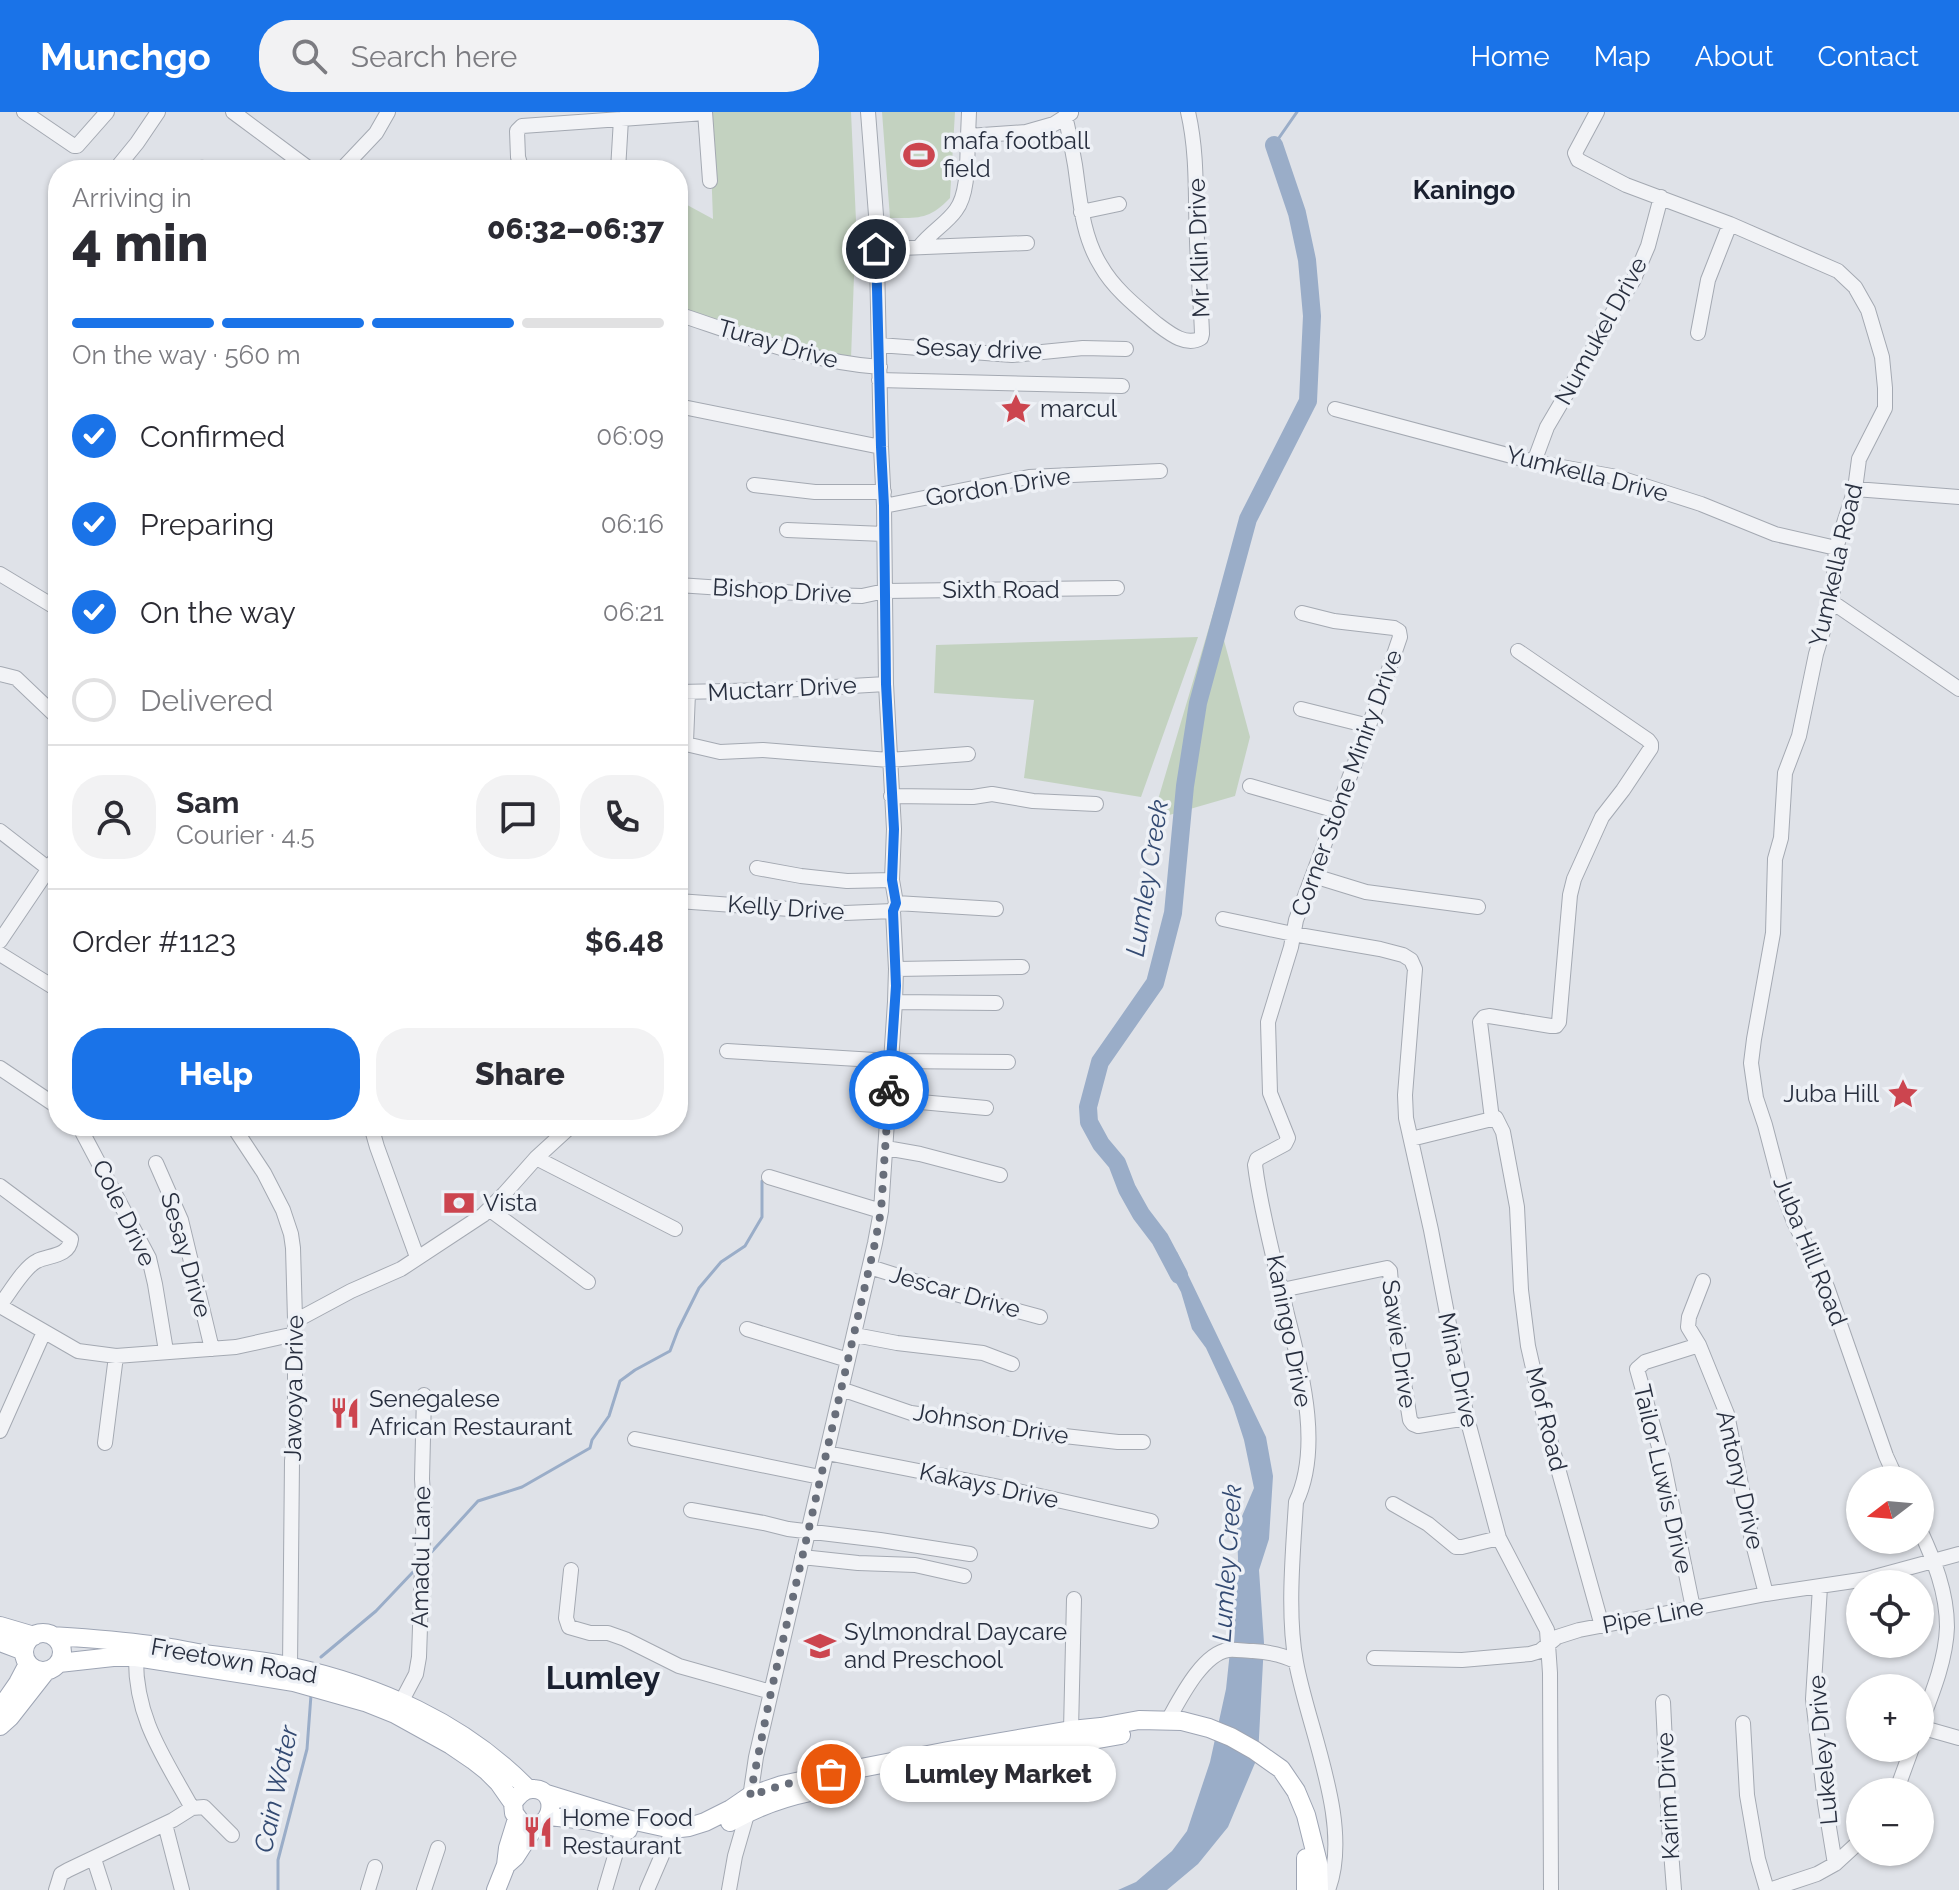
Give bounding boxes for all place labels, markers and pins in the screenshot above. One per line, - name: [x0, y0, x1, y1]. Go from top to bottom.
- place label: mafa football field: [943, 126, 1090, 183]
- sports icon: mafa football field: [902, 138, 936, 172]
- pin: [842, 215, 910, 283]
- place icon: marcul: [999, 392, 1033, 426]
- place label: marcul: [1040, 394, 1118, 423]
- place icon: Juba Hill: [1886, 1077, 1920, 1111]
- place label: Juba Hill: [1783, 1079, 1879, 1108]
- bank icon: Vista: [442, 1186, 476, 1220]
- place label: Vista: [483, 1188, 537, 1217]
- place label: Senegalese African Restaurant: [369, 1384, 573, 1441]
- restaurant icon: Senegalese African Restaurant: [328, 1396, 362, 1430]
- place label: Sylmondral Daycare and Preschool: [844, 1617, 1067, 1674]
- school or university icon: Sylmondral Daycare and Preschool: [803, 1629, 837, 1663]
- pin: [797, 1740, 865, 1808]
- callout: Lumley Market: [879, 1746, 1115, 1802]
- place label: Home Food Restaurant: [562, 1803, 693, 1860]
- restaurant icon: Home Food Restaurant: [521, 1815, 555, 1849]

